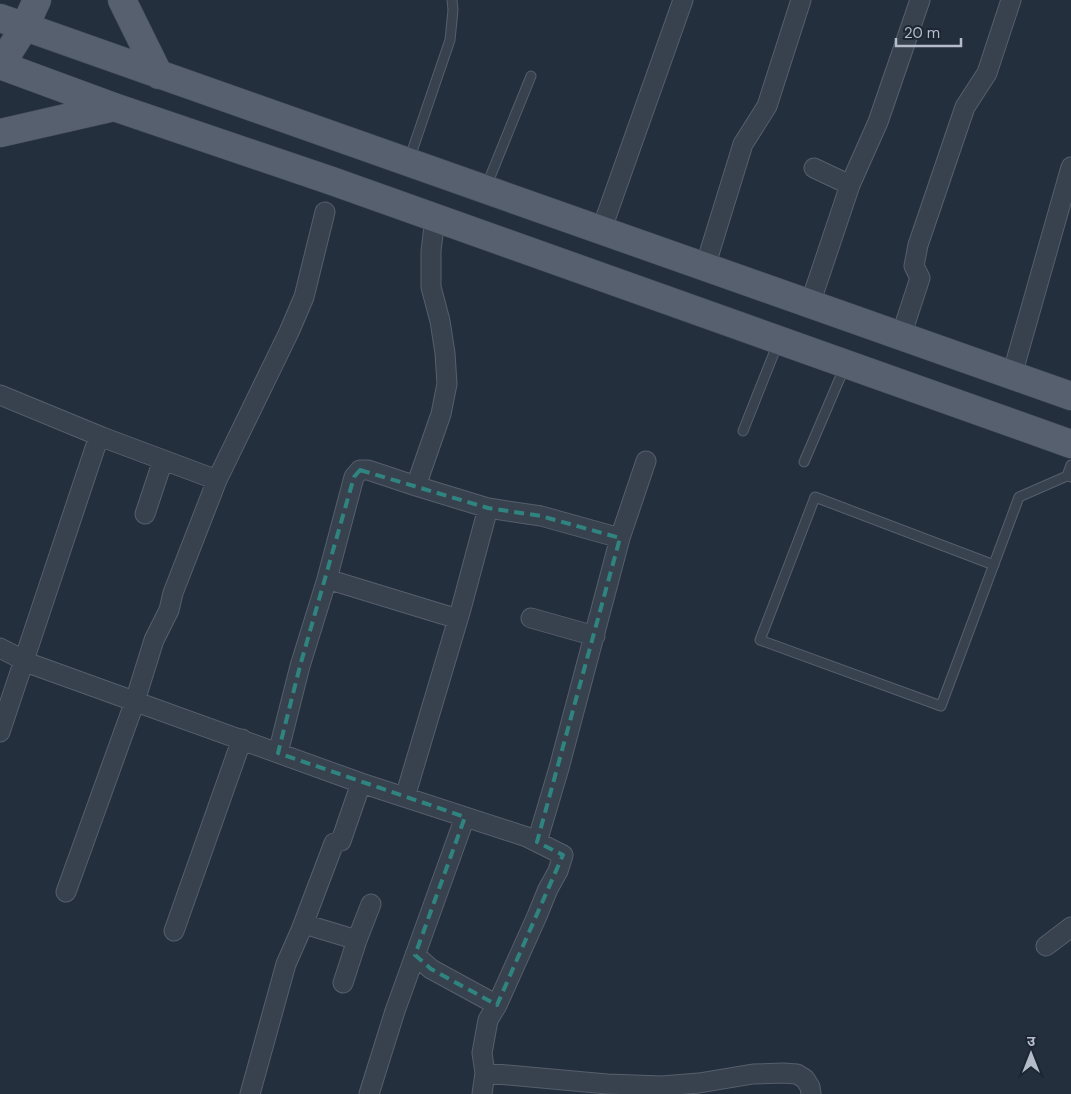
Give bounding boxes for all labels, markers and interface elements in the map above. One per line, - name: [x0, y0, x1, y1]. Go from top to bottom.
- scale bar: [896, 15, 961, 47]
- text: 20 m: [904, 23, 940, 43]
- north arrow: [1006, 1029, 1056, 1079]
- text: उ: [1027, 1032, 1036, 1050]

